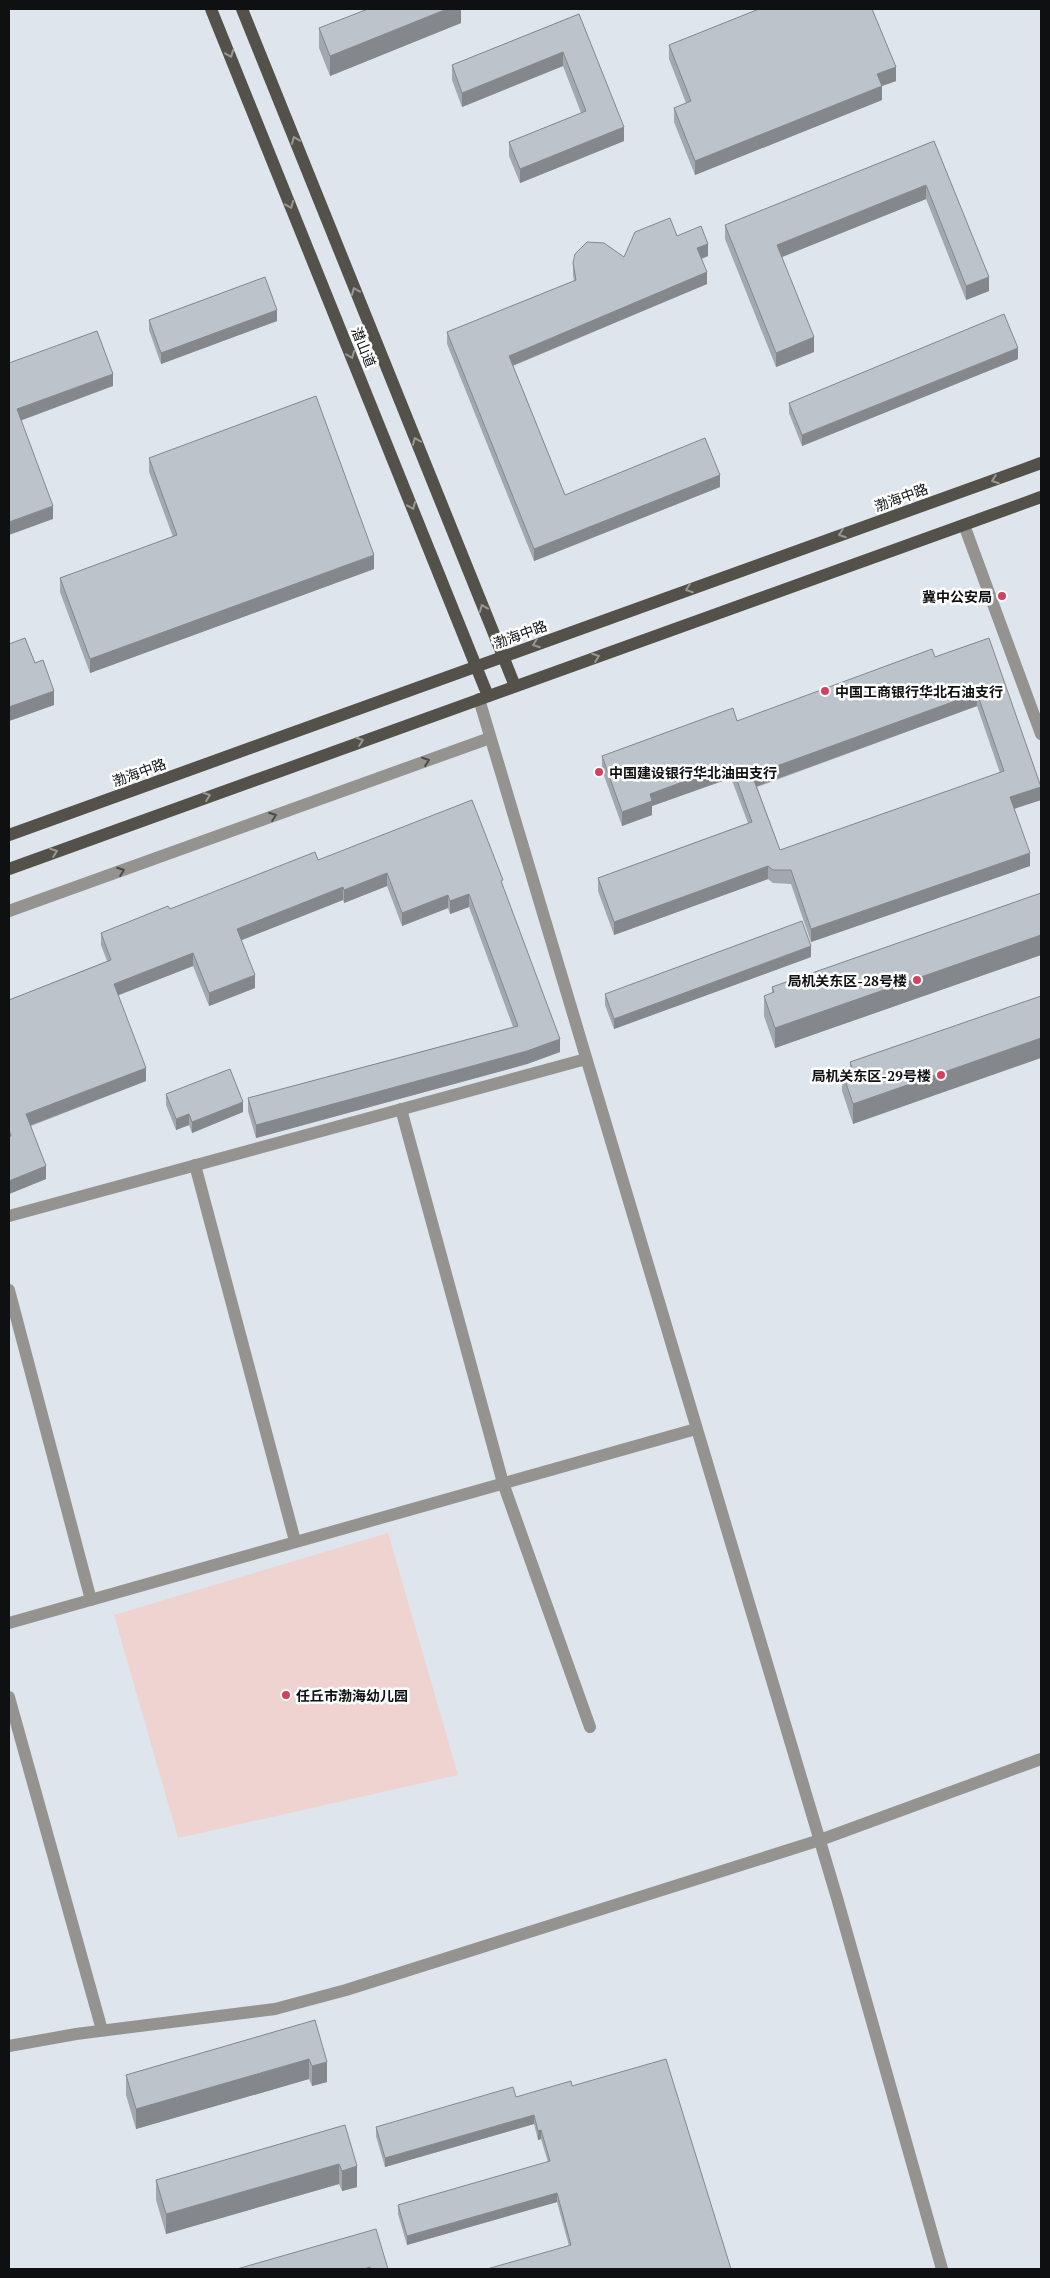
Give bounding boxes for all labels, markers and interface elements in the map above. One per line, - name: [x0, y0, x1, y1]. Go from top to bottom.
- one-way arrow: [223, 49, 234, 58]
- one-way arrow: [290, 136, 301, 145]
- one-way arrow: [284, 200, 295, 209]
- one-way arrow: [351, 287, 362, 296]
- street label: 潜山道: [347, 324, 381, 370]
- one-way arrow: [345, 351, 355, 359]
- one-way arrow: [412, 438, 422, 446]
- one-way arrow: [992, 474, 1000, 484]
- street label: 渤海中路: [871, 478, 931, 516]
- one-way arrow: [406, 501, 416, 510]
- one-way arrow: [839, 528, 847, 538]
- one-way arrow: [686, 583, 694, 593]
- place label: 冀中公安局: [922, 587, 992, 606]
- marker: 冀中公安局: [996, 590, 1008, 602]
- one-way arrow: [479, 604, 490, 613]
- street label: 渤海中路: [490, 615, 550, 653]
- one-way arrow: [533, 638, 541, 648]
- one-way arrow: [591, 653, 599, 663]
- place label: 中国工商银行华北石油支行: [835, 682, 1003, 701]
- marker: 中国工商银行华北石油支行: [819, 685, 831, 697]
- one-way arrow: [355, 737, 364, 747]
- street label: 渤海中路: [109, 753, 169, 791]
- one-way arrow: [422, 757, 430, 767]
- place label: 中国建设银行华北油田支行: [609, 763, 777, 782]
- marker: 中国建设银行华北油田支行: [593, 766, 605, 778]
- one-way arrow: [202, 792, 211, 802]
- one-way arrow: [269, 812, 277, 822]
- one-way arrow: [50, 848, 58, 858]
- one-way arrow: [116, 867, 124, 877]
- place label: 局机关东区-28号楼: [787, 971, 907, 990]
- marker: 局机关东区-28号楼: [911, 974, 923, 986]
- place label: 局机关东区-29号楼: [811, 1066, 931, 1085]
- marker: 局机关东区-29号楼: [935, 1069, 947, 1081]
- place label: 任丘市渤海幼儿园: [296, 1686, 408, 1705]
- marker: 任丘市渤海幼儿园: [280, 1689, 292, 1701]

